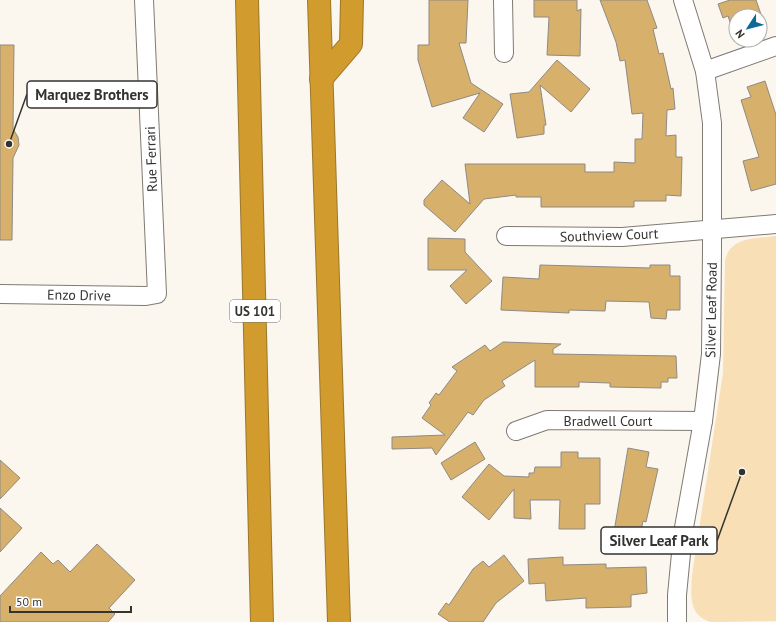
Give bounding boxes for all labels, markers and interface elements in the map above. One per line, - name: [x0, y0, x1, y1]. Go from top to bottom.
- north arrow: [728, 8, 768, 48]
- text: N: [732, 27, 748, 41]
- callout: Marquez Brothers: [27, 81, 157, 108]
- text: Marquez Brothers: [35, 85, 149, 104]
- street label: Rue Ferrari: [141, 126, 161, 192]
- street label: Southview Court: [559, 224, 659, 246]
- street label: Silver Leaf Road: [701, 262, 721, 358]
- street label: Enzo Drive: [47, 285, 111, 305]
- road number: US 101: [230, 300, 280, 322]
- street label: Bradwell Court: [563, 412, 653, 430]
- callout: Silver Leaf Park: [601, 527, 717, 554]
- text: Silver Leaf Park: [609, 531, 709, 550]
- scale bar: [10, 588, 131, 614]
- text: 50 m: [16, 594, 42, 609]

